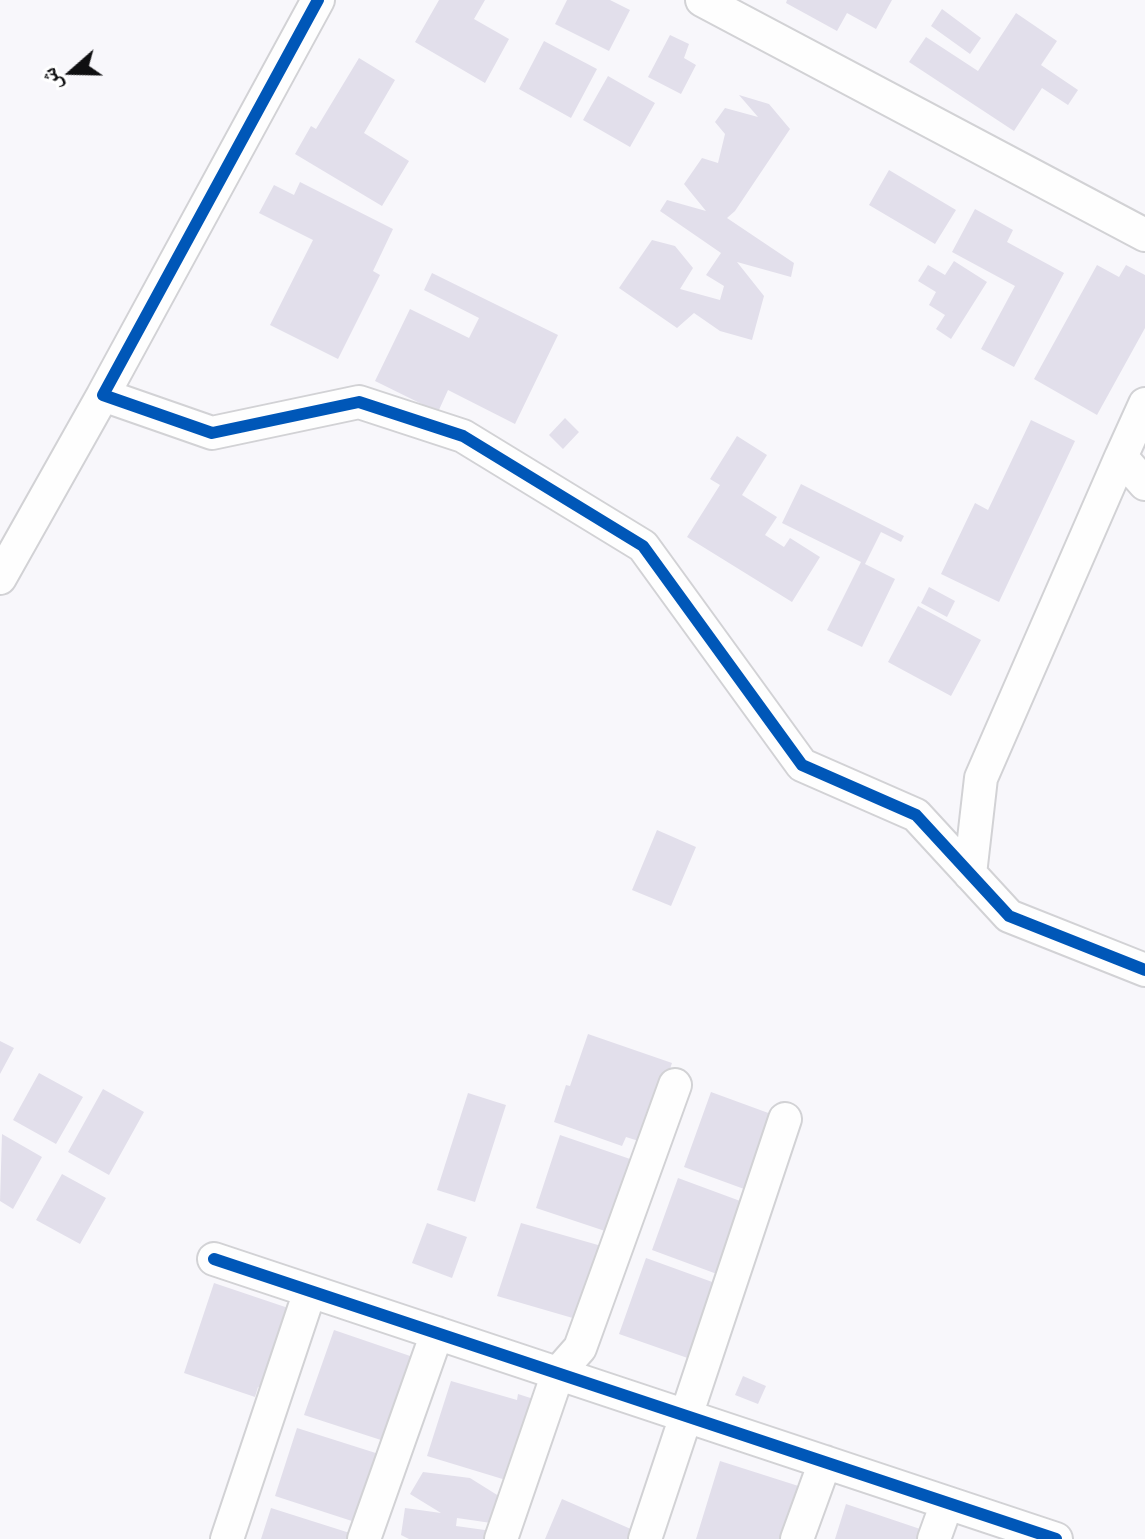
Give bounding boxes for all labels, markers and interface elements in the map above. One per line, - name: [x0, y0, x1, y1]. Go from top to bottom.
- north arrow: [32, 32, 112, 112]
- text: ش: [31, 64, 68, 96]

